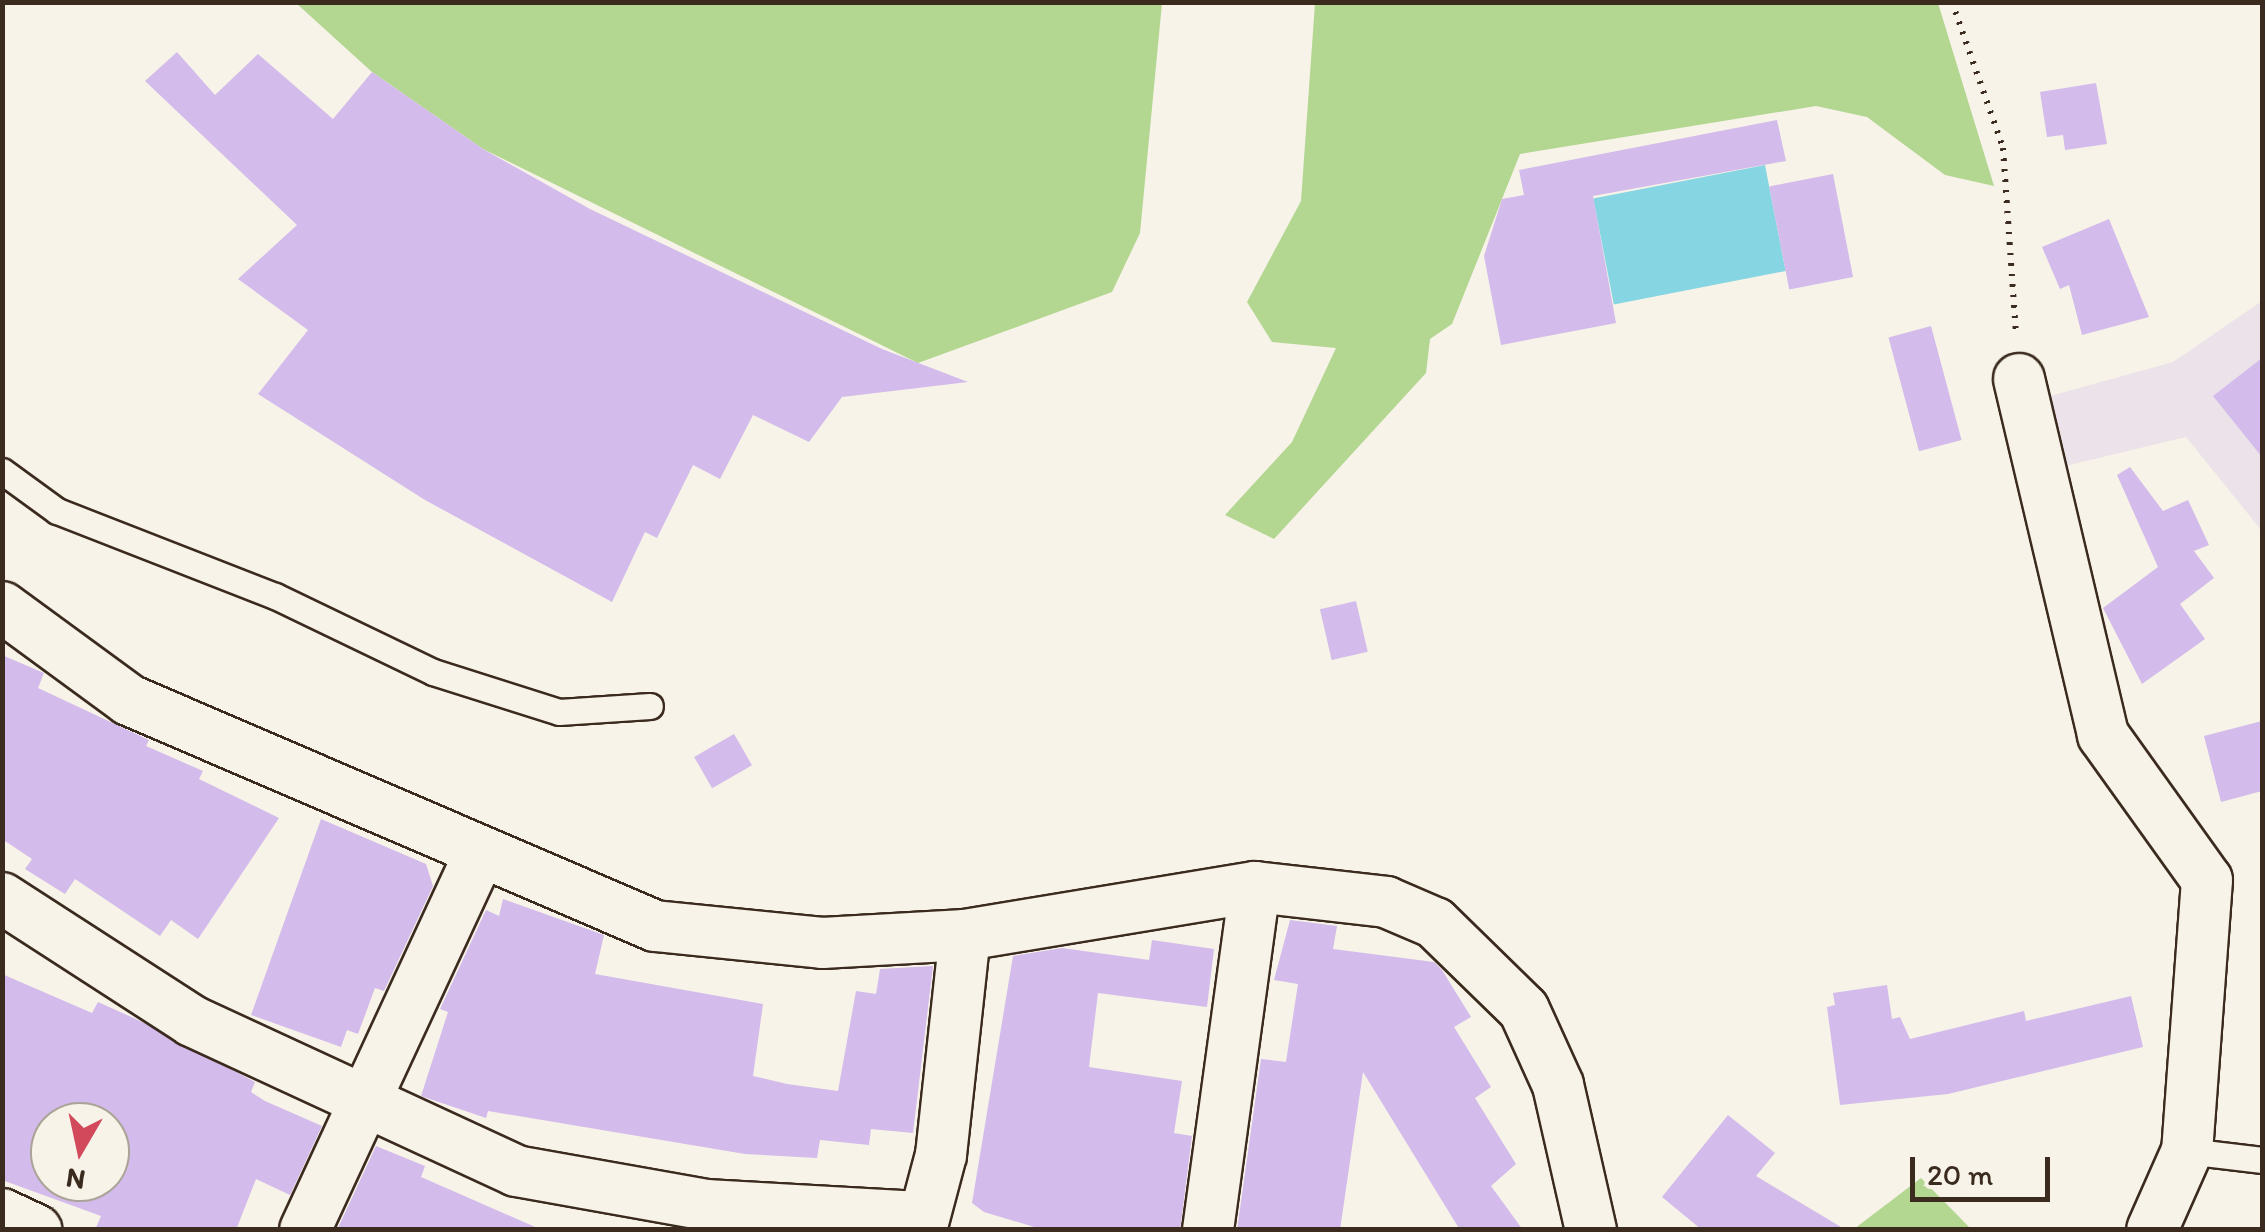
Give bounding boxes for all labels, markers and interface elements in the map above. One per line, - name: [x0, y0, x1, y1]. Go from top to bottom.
- north arrow: [30, 1102, 130, 1202]
- scale bar: [1915, 1137, 2055, 1199]
- text: 20 m: [1927, 1156, 1993, 1193]
- text: N: [64, 1161, 88, 1198]

